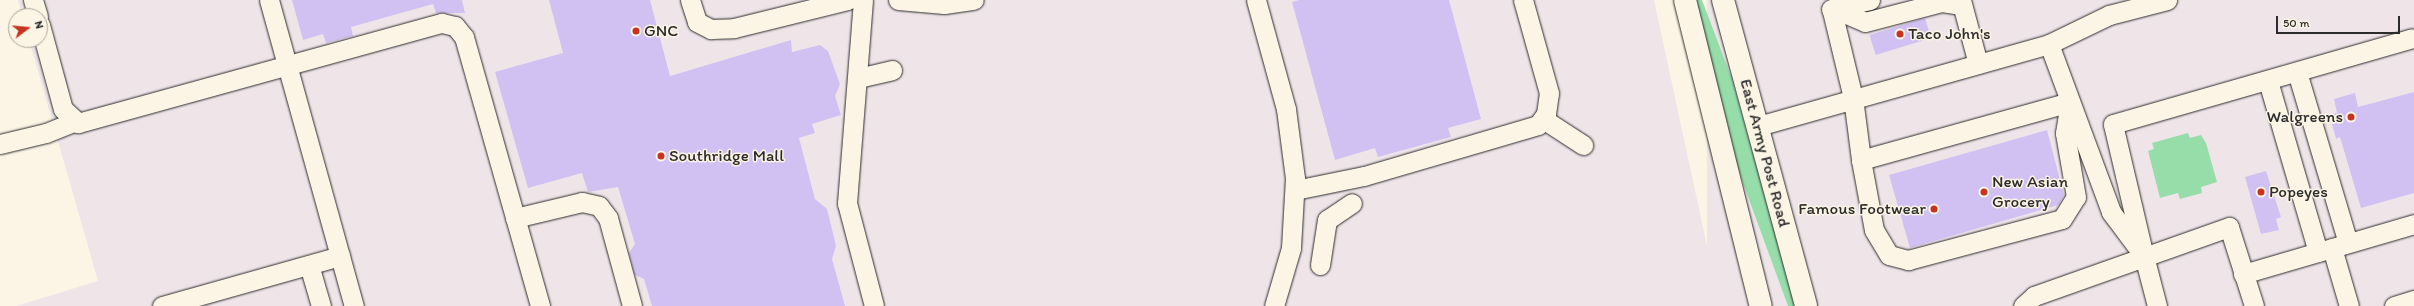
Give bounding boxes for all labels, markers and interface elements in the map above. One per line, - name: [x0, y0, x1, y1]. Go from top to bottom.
- north arrow: [8, 8, 48, 48]
- scale bar: [2278, 8, 2402, 34]
- text: 50 m: [2283, 16, 2309, 30]
- text: N: [32, 19, 46, 30]
- place label: GNC: [644, 21, 678, 41]
- place label: Taco John's: [1908, 24, 1991, 44]
- marker: GNC: [631, 26, 641, 36]
- marker: Taco John's: [1895, 29, 1905, 39]
- street label: East Army Post Road: [1736, 77, 1794, 229]
- place label: Walgreens: [2267, 107, 2343, 127]
- marker: Walgreens: [2346, 112, 2356, 122]
- place label: Southridge Mall: [669, 146, 784, 166]
- marker: Southridge Mall: [656, 151, 666, 161]
- place label: New Asian Grocery: [1992, 172, 2067, 212]
- place label: Popeyes: [2269, 182, 2328, 202]
- marker: New Asian Grocery: [1979, 187, 1989, 197]
- marker: Popeyes: [2256, 187, 2266, 197]
- place label: Famous Footwear: [1798, 199, 1926, 219]
- marker: Famous Footwear: [1929, 204, 1939, 214]

